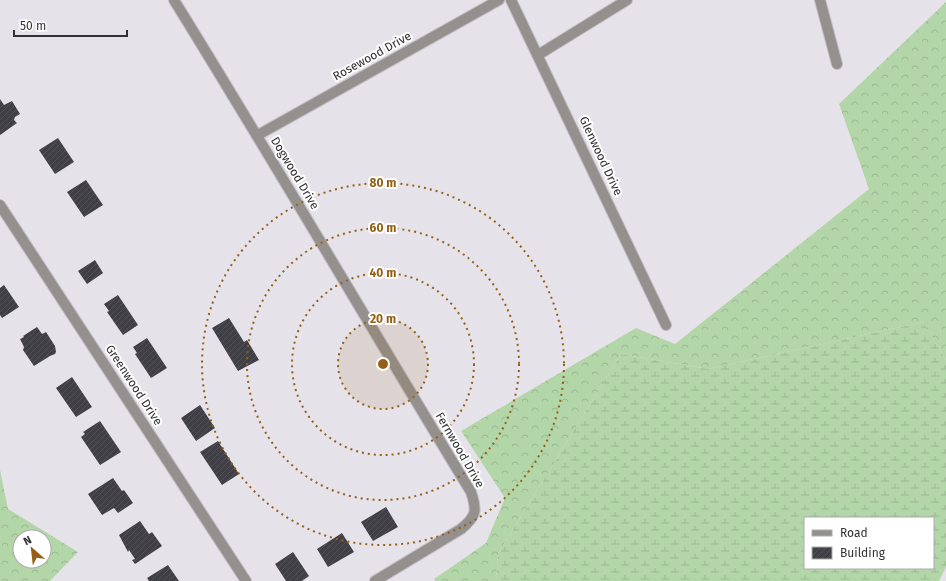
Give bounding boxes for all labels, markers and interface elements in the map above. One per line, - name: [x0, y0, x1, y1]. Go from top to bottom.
- scale bar: [14, 12, 127, 38]
- text: 50 m: [20, 19, 46, 33]
- street label: Rosewood Drive: [330, 29, 414, 83]
- street label: Glenwood Drive: [577, 114, 625, 198]
- street label: Dogwood Drive: [268, 134, 322, 212]
- text: 80 m: [370, 176, 396, 190]
- text: 60 m: [370, 221, 396, 235]
- text: 40 m: [370, 266, 396, 280]
- text: 20 m: [370, 312, 396, 326]
- street label: Greenwood Drive: [103, 342, 165, 428]
- centre of rings: [376, 357, 390, 371]
- street label: Fernwood Drive: [433, 410, 487, 490]
- legend: [804, 517, 934, 569]
- text: Road: [840, 526, 868, 540]
- north arrow: [12, 529, 52, 569]
- text: N: [21, 533, 34, 548]
- text: Building: [840, 546, 886, 560]

